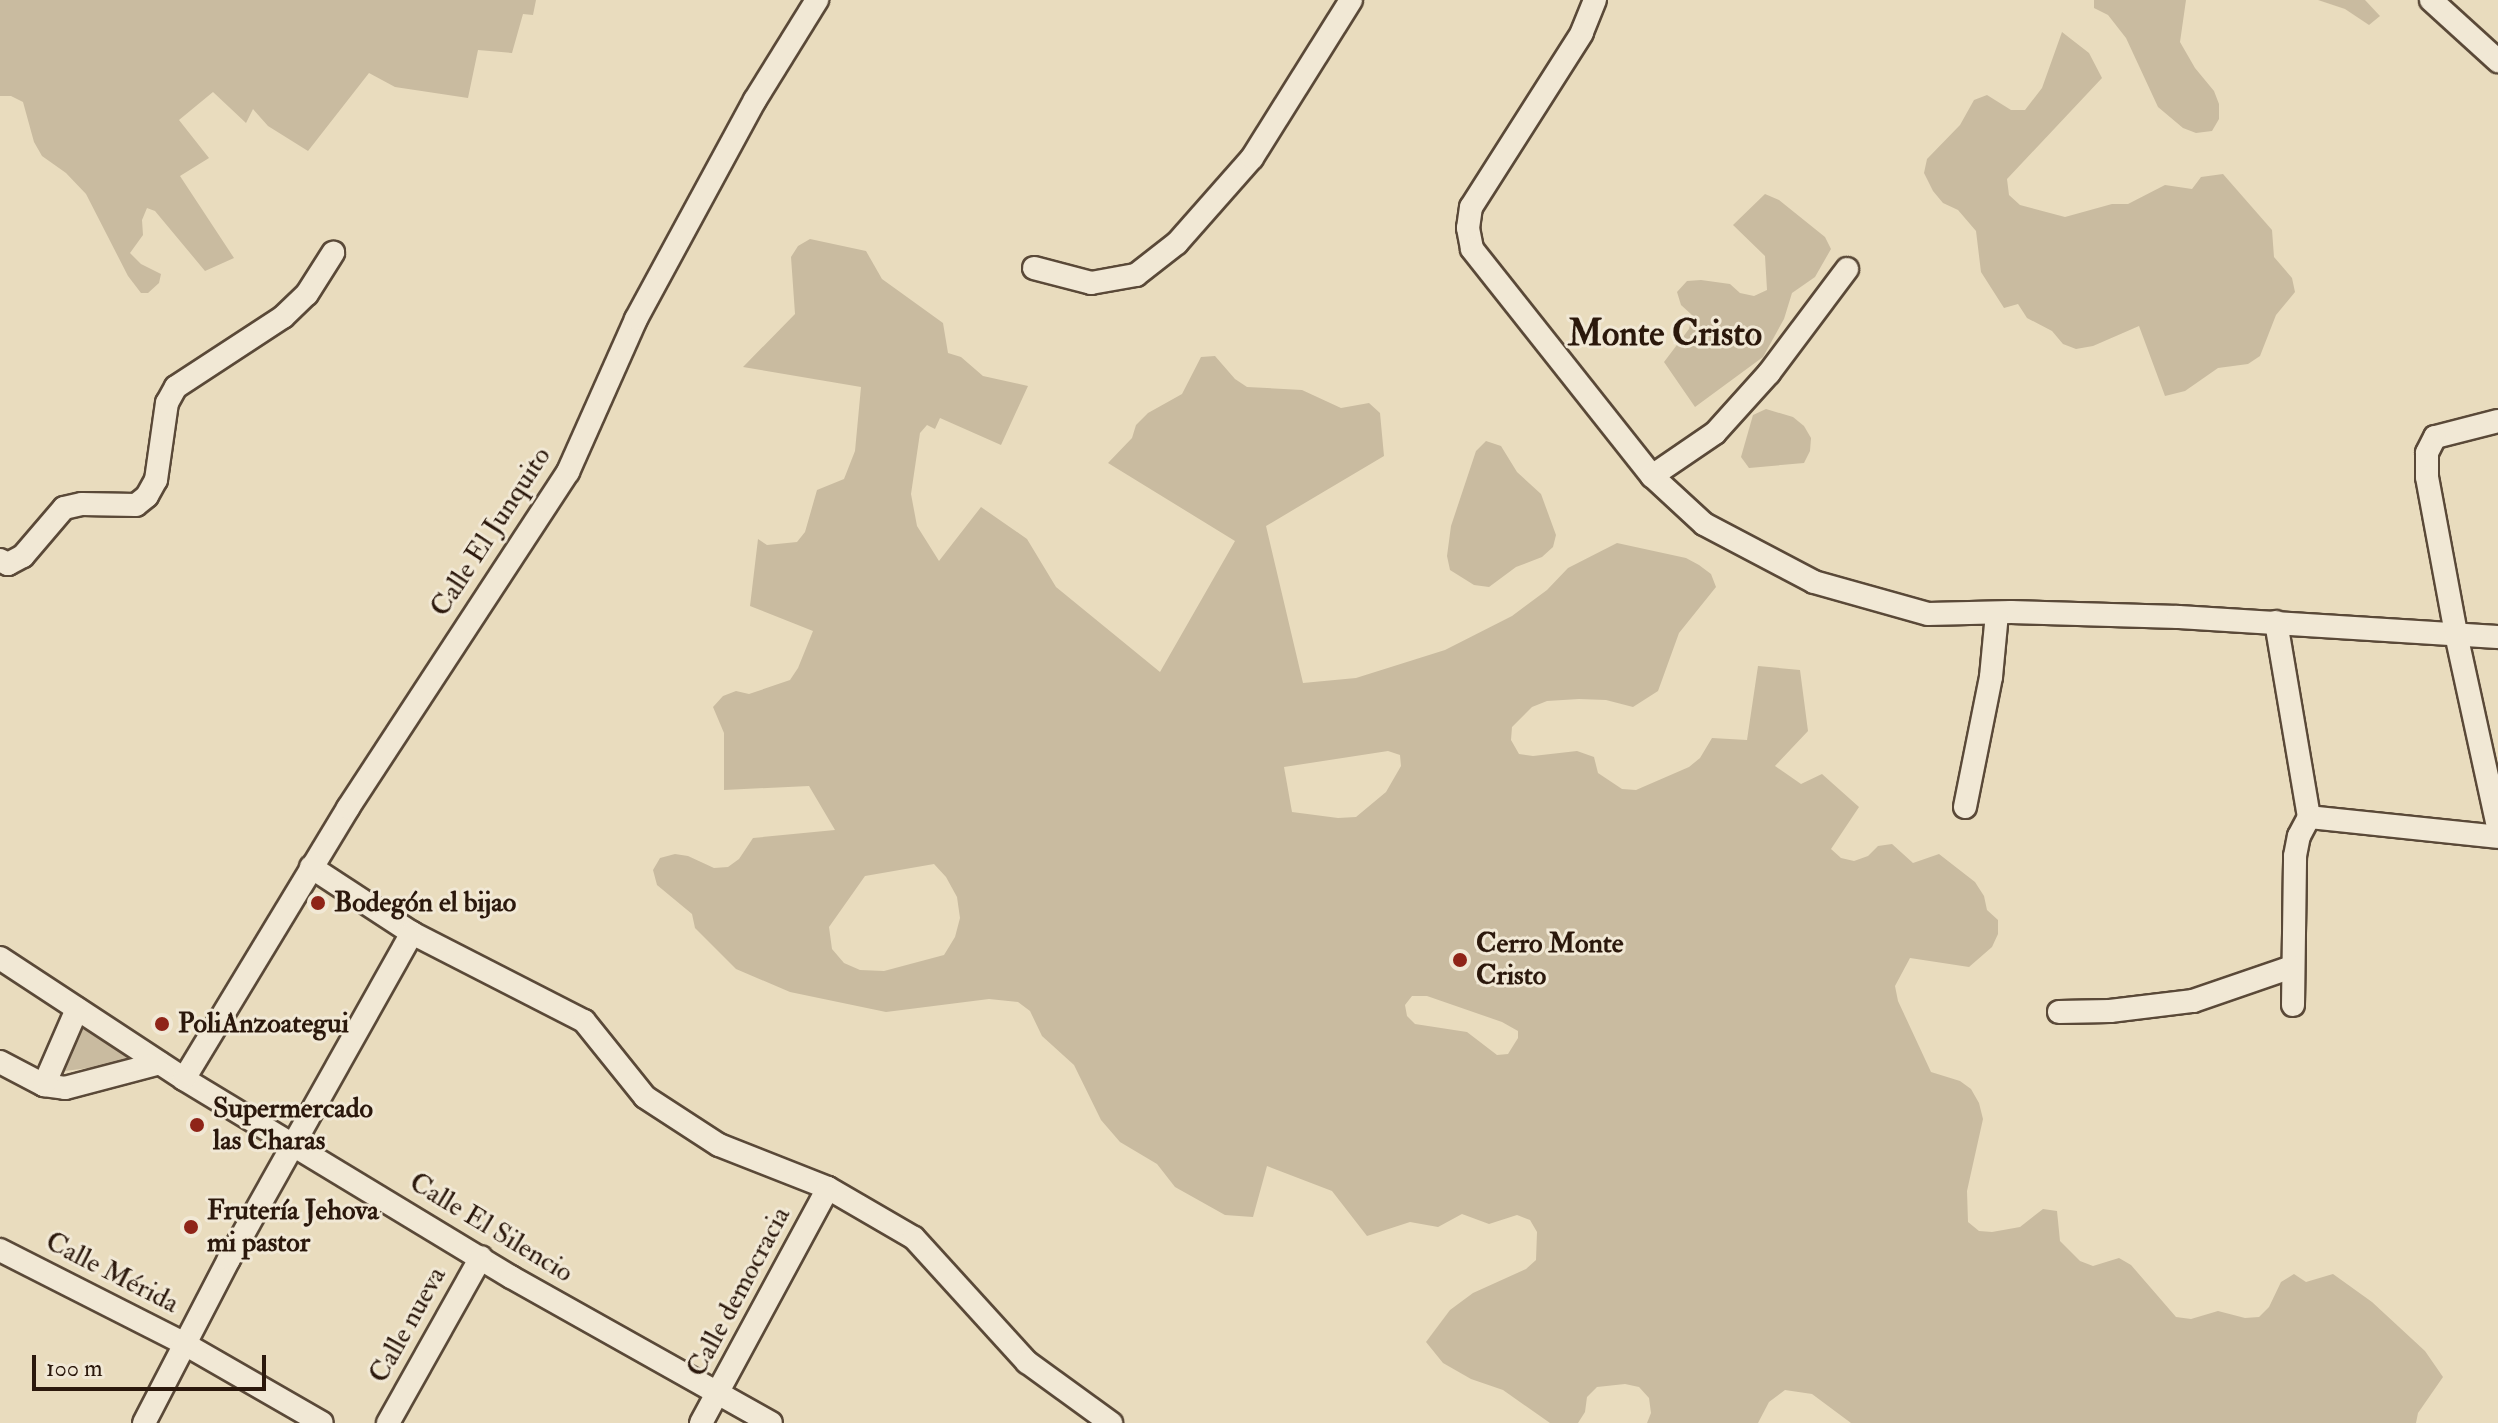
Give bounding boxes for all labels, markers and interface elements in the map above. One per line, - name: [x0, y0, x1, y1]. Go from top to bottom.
- district label: Monte Cristo: [1568, 312, 1762, 356]
- street label: Calle El Junquito: [424, 441, 558, 623]
- place label: Bodegón el bijao: [334, 886, 516, 920]
- marker: Bodegón el bijao: [309, 894, 327, 912]
- place label: Cerro Monte Cristo: [1476, 927, 1623, 993]
- marker: Cerro Monte Cristo: [1451, 951, 1469, 969]
- place label: PoliAnzoategui: [178, 1007, 349, 1041]
- marker: PoliAnzoategui: [153, 1015, 171, 1033]
- place label: Supermercado las Charas: [213, 1092, 373, 1158]
- marker: Supermercado las Charas: [188, 1116, 206, 1134]
- street label: Calle El Silencio: [403, 1166, 579, 1290]
- place label: Frutería Jehova mi pastor: [207, 1194, 379, 1260]
- street label: Calle democracia: [680, 1201, 798, 1383]
- marker: Frutería Jehova mi pastor: [182, 1218, 200, 1236]
- street label: Calle Mérida: [40, 1225, 184, 1321]
- street label: Calle nueva: [362, 1261, 454, 1389]
- scale bar: [36, 1339, 270, 1389]
- text: 100 m: [46, 1353, 103, 1384]

